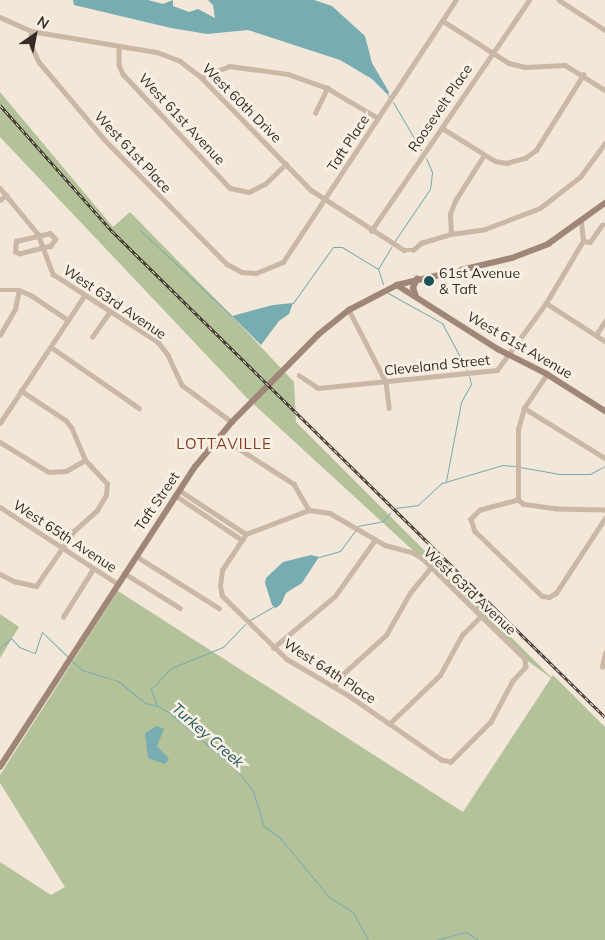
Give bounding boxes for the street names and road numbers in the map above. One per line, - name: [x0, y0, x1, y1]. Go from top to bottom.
- street label: West 60th Drive: [199, 60, 285, 146]
- street label: Roosevelt Place: [404, 61, 476, 155]
- street label: West 61st Avenue: [135, 70, 229, 168]
- street label: West 61st Place: [91, 108, 175, 196]
- street label: Taft Place: [324, 112, 372, 174]
- street label: West 63rd Avenue: [60, 261, 170, 343]
- street label: West 61st Avenue: [464, 308, 576, 382]
- street label: Cleveland Street: [383, 351, 491, 379]
- street label: Taft Street: [131, 468, 183, 534]
- street label: West 65th Avenue: [10, 496, 120, 576]
- street label: West 63rd Avenue: [420, 544, 520, 638]
- street label: West 64th Place: [281, 635, 379, 707]

